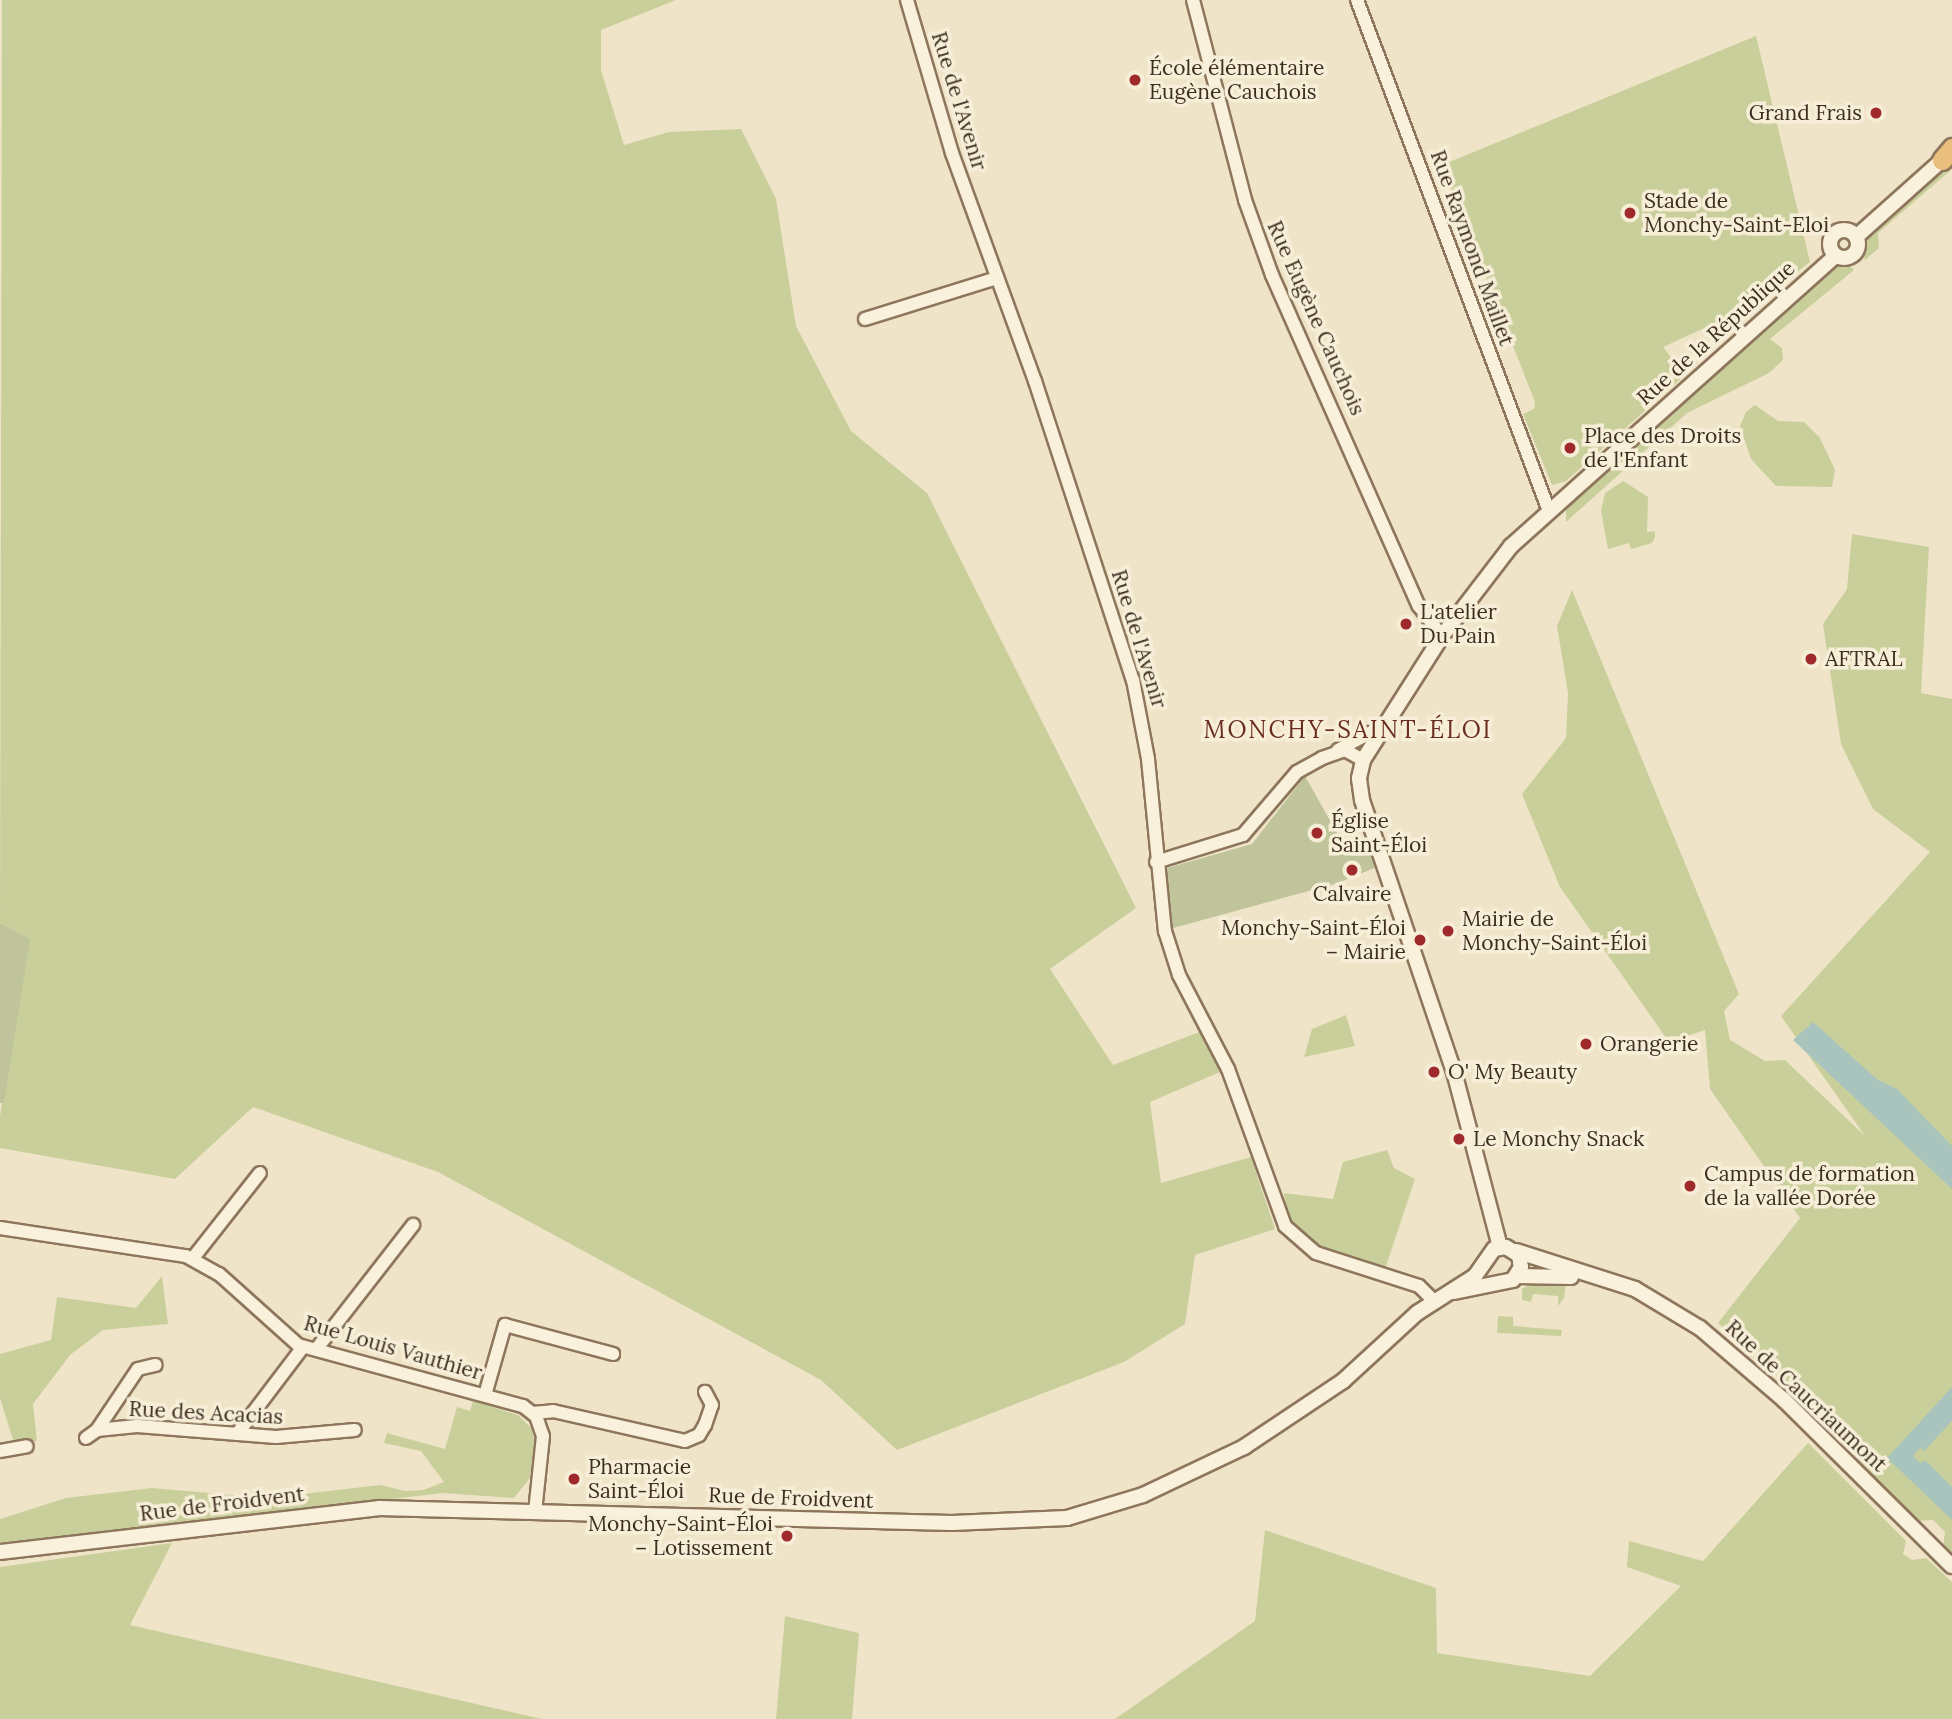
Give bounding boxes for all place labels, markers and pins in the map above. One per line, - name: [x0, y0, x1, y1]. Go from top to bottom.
- place label: École élémentaire Eugène Cauchois: [1149, 55, 1324, 105]
- marker: École élémentaire Eugène Cauchois: [1127, 72, 1143, 88]
- place label: Grand Frais: [1749, 100, 1862, 126]
- marker: Grand Frais: [1868, 105, 1884, 121]
- place label: Stade de Monchy-Saint-Eloi: [1644, 188, 1829, 238]
- marker: Stade de Monchy-Saint-Eloi: [1622, 205, 1638, 221]
- place label: Place des Droits de l'Enfant: [1584, 423, 1741, 473]
- marker: Place des Droits de l'Enfant: [1562, 440, 1578, 456]
- place label: L'atelier Du Pain: [1420, 599, 1497, 649]
- marker: L'atelier Du Pain: [1398, 616, 1414, 632]
- place label: AFTRAL: [1825, 646, 1903, 672]
- marker: AFTRAL: [1803, 651, 1819, 667]
- place label: Église Saint-Éloi: [1331, 808, 1427, 858]
- marker: Église Saint-Éloi: [1309, 825, 1325, 841]
- marker: Calvaire: [1344, 862, 1360, 878]
- place label: Calvaire: [1313, 881, 1391, 907]
- place label: Mairie de Monchy-Saint-Éloi: [1462, 906, 1647, 956]
- place label: Monchy-Saint-Éloi – Mairie: [1221, 915, 1406, 965]
- marker: Mairie de Monchy-Saint-Éloi: [1440, 923, 1456, 939]
- marker: Monchy-Saint-Éloi – Mairie: [1412, 932, 1428, 948]
- place label: Orangerie: [1600, 1031, 1698, 1057]
- marker: Orangerie: [1578, 1036, 1594, 1052]
- place label: O' My Beauty: [1448, 1059, 1577, 1085]
- marker: O' My Beauty: [1426, 1064, 1442, 1080]
- place label: Le Monchy Snack: [1473, 1126, 1644, 1152]
- marker: Le Monchy Snack: [1451, 1131, 1467, 1147]
- place label: Campus de formation de la vallée Dorée: [1704, 1161, 1915, 1211]
- marker: Campus de formation de la vallée Dorée: [1682, 1178, 1698, 1194]
- place label: Pharmacie Saint-Éloi: [588, 1454, 691, 1504]
- marker: Pharmacie Saint-Éloi: [566, 1471, 582, 1487]
- place label: Monchy-Saint-Éloi – Lotissement: [588, 1511, 773, 1561]
- marker: Monchy-Saint-Éloi – Lotissement: [779, 1528, 795, 1544]

